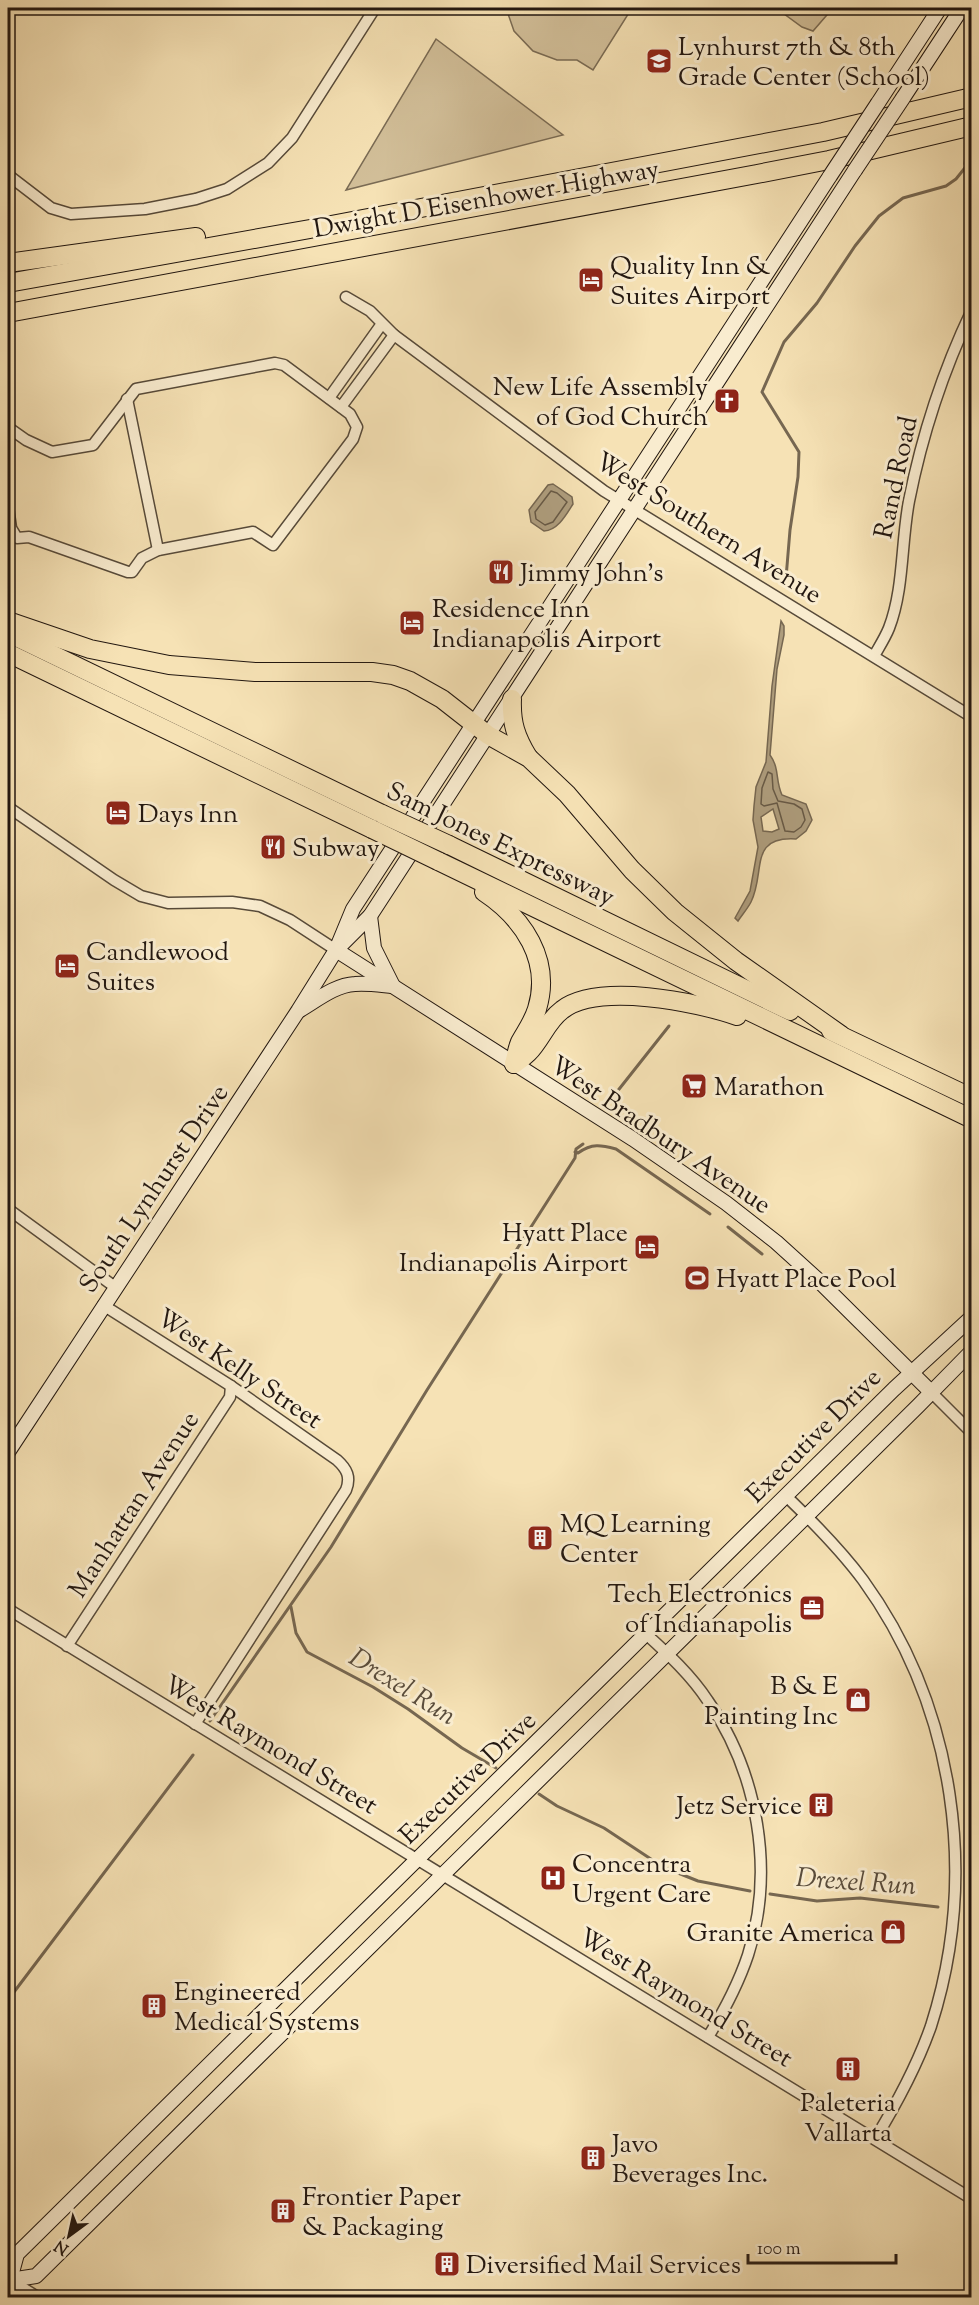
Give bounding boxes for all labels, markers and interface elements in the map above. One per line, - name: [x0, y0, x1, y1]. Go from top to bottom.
- place label: Lynhurst 7th & 8th Grade Center (School): [678, 30, 930, 97]
- school or university icon: Lynhurst 7th & 8th Grade Center (School): [644, 46, 674, 76]
- street label: Dwight D Eisenhower Highway: [311, 152, 662, 249]
- place label: Quality Inn & Suites Airport: [610, 249, 770, 316]
- hotel icon: Quality Inn & Suites Airport: [576, 265, 606, 295]
- place label: New Life Assembly of God Church: [493, 370, 708, 437]
- church icon: New Life Assembly of God Church: [712, 386, 742, 416]
- street label: Rand Road: [866, 413, 929, 542]
- street label: West Southern Avenue: [587, 444, 828, 614]
- place label: Jimmy John's: [518, 556, 663, 593]
- restaurant icon: Jimmy John's: [486, 557, 516, 587]
- place label: Residence Inn Indianapolis Airport: [432, 592, 661, 659]
- hotel icon: Residence Inn Indianapolis Airport: [397, 608, 427, 638]
- street label: Sam Jones Expressway: [380, 774, 620, 917]
- place label: Days Inn: [138, 797, 238, 834]
- hotel icon: Days Inn: [103, 798, 133, 828]
- place label: Subway: [292, 831, 380, 868]
- restaurant icon: Subway: [258, 832, 288, 862]
- place label: Candlewood Suites: [86, 935, 229, 1002]
- hotel icon: Candlewood Suites: [52, 951, 82, 981]
- street label: West Bradbury Avenue: [541, 1048, 778, 1224]
- place label: Marathon: [714, 1070, 824, 1107]
- supermarket icon: Marathon: [679, 1071, 709, 1101]
- street label: South Lynhurst Drive: [71, 1078, 239, 1301]
- place label: Hyatt Place Indianapolis Airport: [399, 1216, 628, 1283]
- hotel icon: Hyatt Place Indianapolis Airport: [632, 1232, 662, 1262]
- place label: Hyatt Place Pool: [716, 1262, 897, 1299]
- sports icon: Hyatt Place Pool: [682, 1263, 712, 1293]
- street label: West Kelly Street: [148, 1301, 329, 1439]
- street label: Executive Drive: [739, 1361, 891, 1513]
- street label: Manhattan Avenue: [61, 1405, 209, 1606]
- place label: MQ Learning Center: [560, 1507, 711, 1574]
- building icon: MQ Learning Center: [525, 1523, 555, 1553]
- place label: Tech Electronics of Indianapolis: [608, 1577, 792, 1644]
- office icon: Tech Electronics of Indianapolis: [797, 1593, 827, 1623]
- water label: Drexel Run: [340, 1640, 463, 1737]
- street label: West Raymond Street: [155, 1667, 384, 1825]
- place label: B & E Painting Inc: [704, 1669, 838, 1736]
- shop icon: B & E Painting Inc: [843, 1685, 873, 1715]
- street label: Executive Drive: [392, 1704, 546, 1854]
- place label: Jetz Service: [674, 1789, 802, 1826]
- building icon: Jetz Service: [806, 1790, 836, 1820]
- place label: Concentra Urgent Care: [572, 1847, 711, 1914]
- water label: Drexel Run: [794, 1860, 917, 1907]
- hospital icon: Concentra Urgent Care: [538, 1863, 568, 1893]
- place label: Granite America: [687, 1916, 874, 1953]
- shop icon: Granite America: [878, 1917, 908, 1947]
- street label: West Raymond Street: [570, 1920, 799, 2078]
- place label: Engineered Medical Systems: [174, 1975, 359, 2042]
- building icon: Engineered Medical Systems: [139, 1991, 169, 2021]
- building icon: Paleteria Vallarta: [833, 2054, 863, 2084]
- place label: Paleteria Vallarta: [800, 2086, 896, 2153]
- place label: Javo Beverages Inc.: [610, 2127, 768, 2194]
- building icon: Javo Beverages Inc.: [578, 2143, 608, 2173]
- place label: Frontier Paper & Packaging: [302, 2180, 461, 2247]
- building icon: Frontier Paper & Packaging: [268, 2196, 298, 2226]
- north arrow: [39, 2206, 99, 2266]
- scale bar: [748, 2227, 896, 2265]
- text: N: [50, 2233, 74, 2260]
- text: 100 m: [757, 2237, 801, 2263]
- place label: Diversified Mail Services: [466, 2248, 741, 2285]
- building icon: Diversified Mail Services: [432, 2249, 462, 2279]

